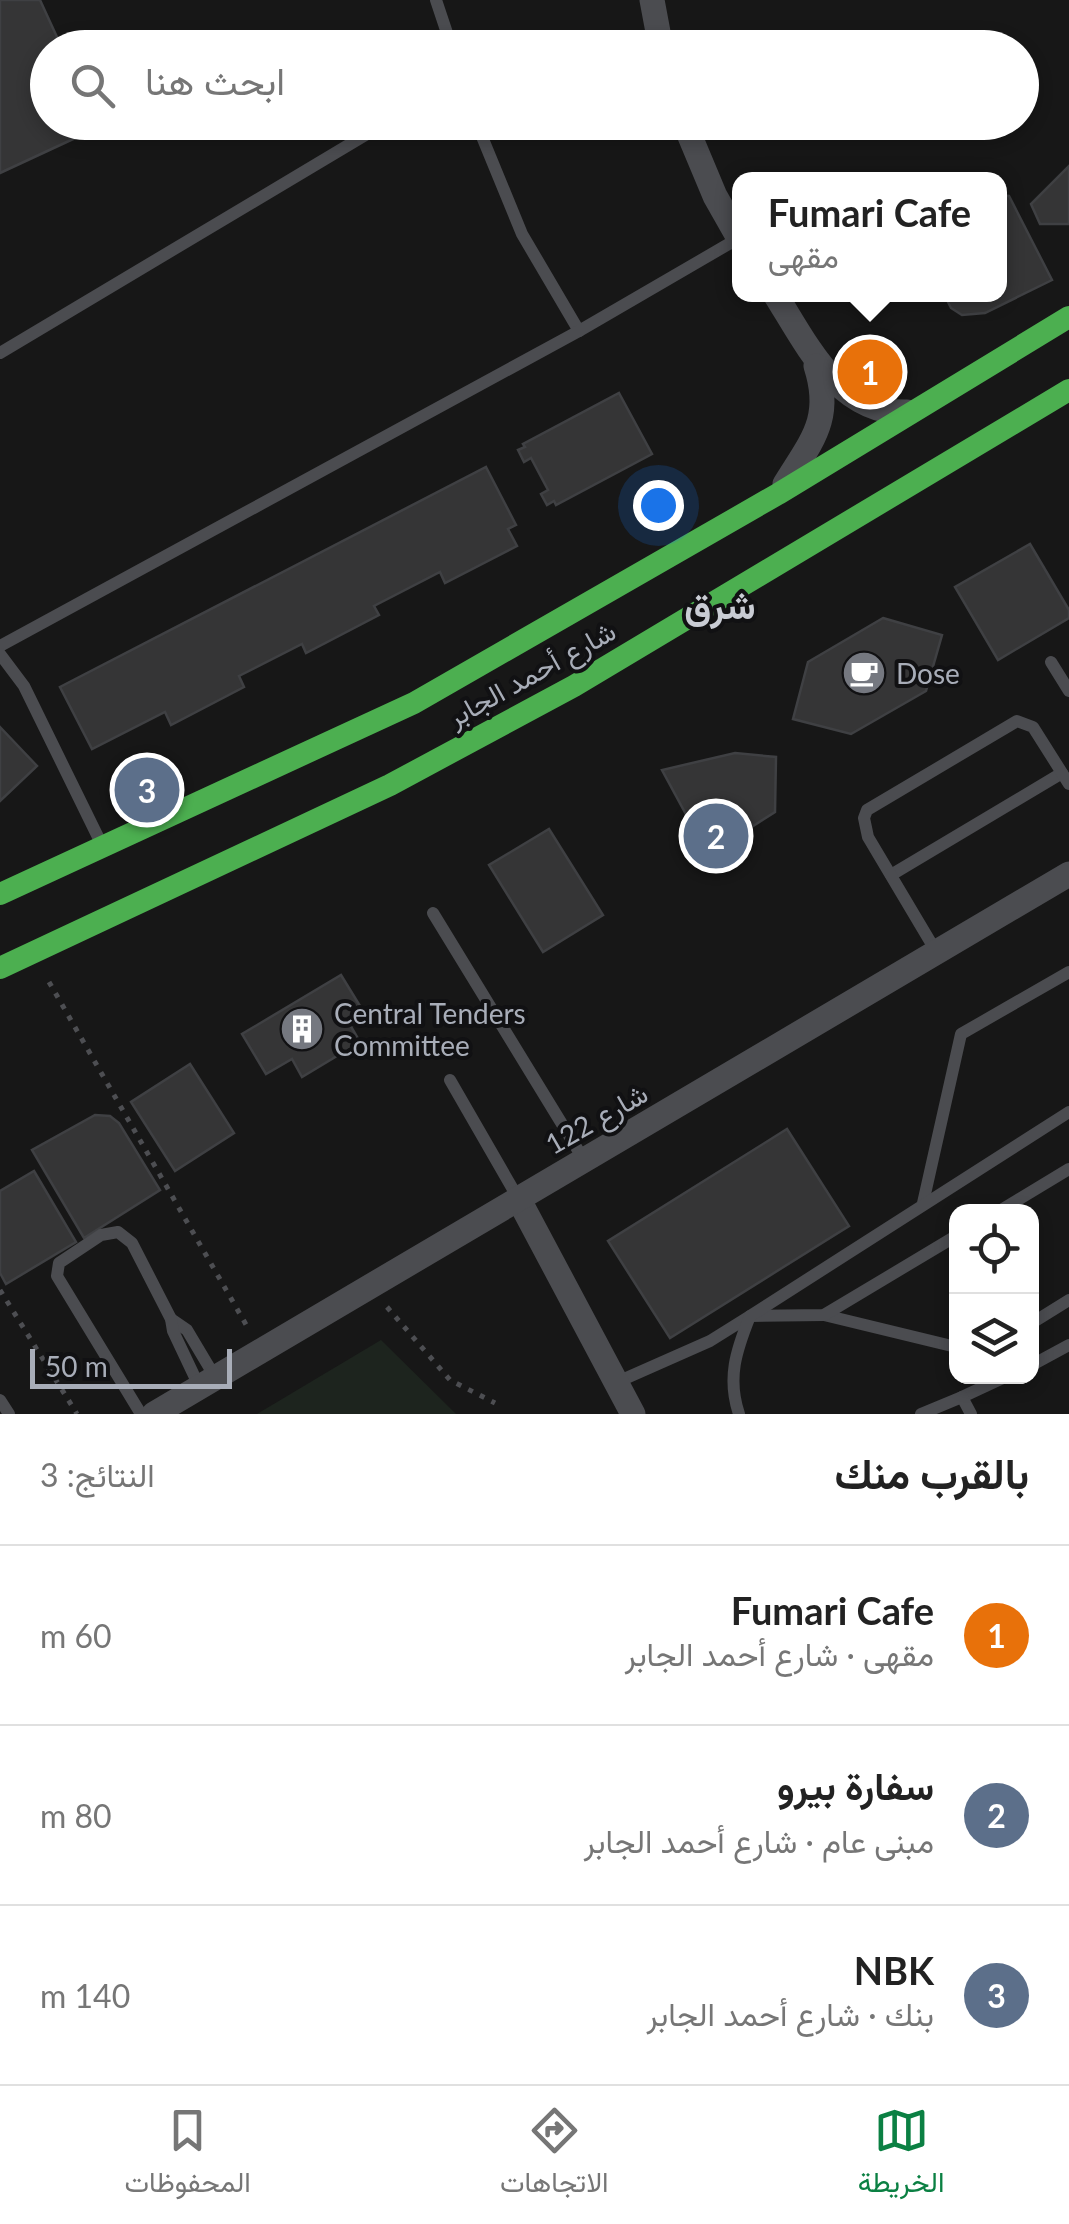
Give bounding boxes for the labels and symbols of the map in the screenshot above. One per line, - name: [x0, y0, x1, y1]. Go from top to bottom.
- pin: 1: [838, 334, 902, 410]
- your location: [633, 480, 684, 531]
- district label: شرق: [684, 581, 756, 630]
- street label: شارع أحمد الجابر: [440, 613, 622, 736]
- cafe icon: Dose: [841, 650, 887, 696]
- place label: Dose: [896, 656, 960, 690]
- pin: 3: [114, 752, 180, 828]
- pin: 2: [684, 798, 748, 874]
- place label: Central Tenders Committee: [334, 996, 526, 1062]
- building icon: Central Tenders Committee: [279, 1006, 325, 1052]
- street label: شارع 122: [539, 1075, 655, 1163]
- scale bar: [30, 1344, 232, 1388]

